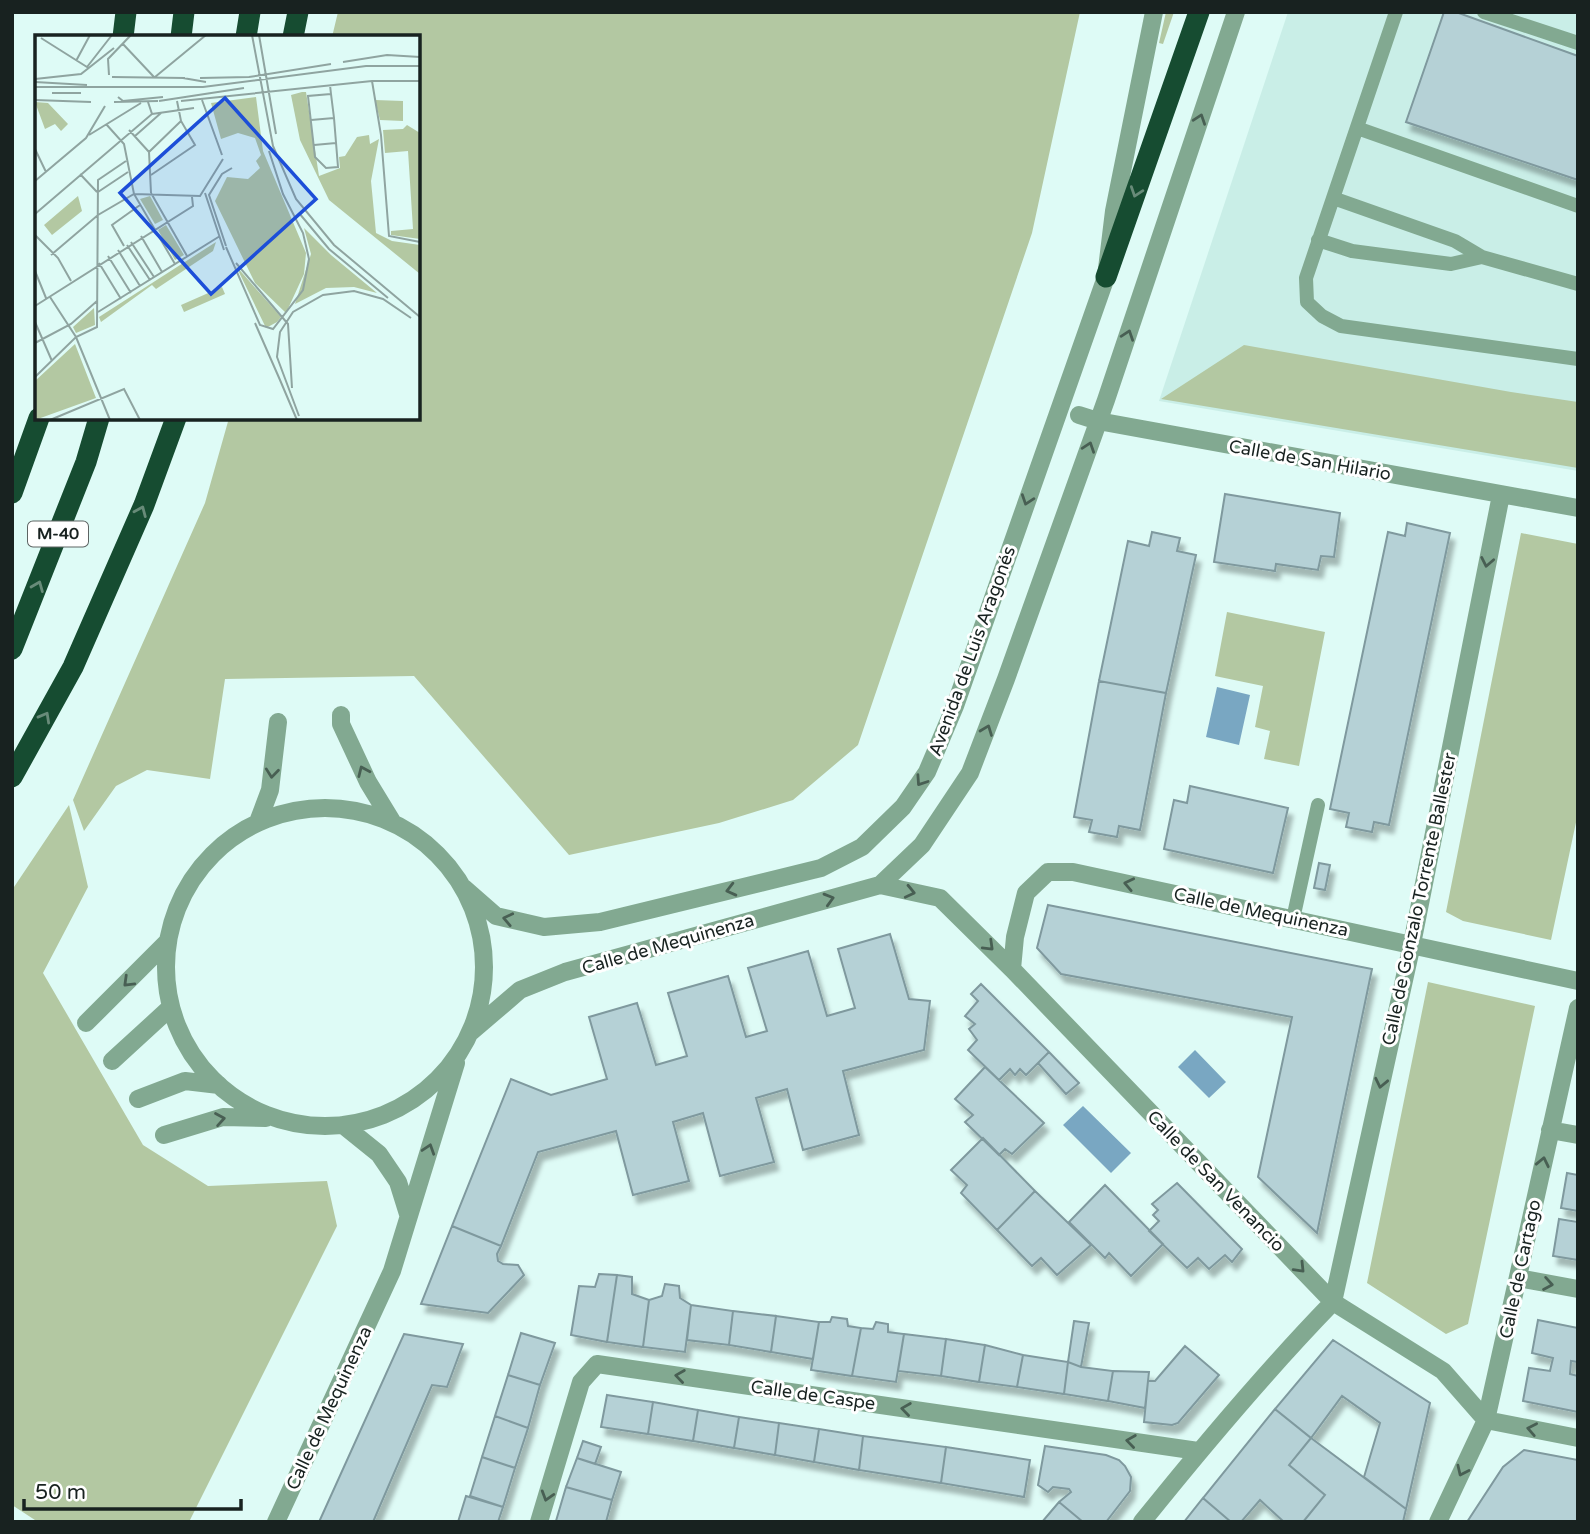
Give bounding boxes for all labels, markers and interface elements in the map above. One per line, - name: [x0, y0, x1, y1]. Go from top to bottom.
- inset map: [35, 35, 420, 420]
- one-way arrow: [1192, 114, 1206, 126]
- one-way arrow: [1130, 186, 1144, 198]
- one-way arrow: [1119, 329, 1134, 341]
- street label: Calle de San Hilario: [1227, 435, 1393, 485]
- one-way arrow: [1081, 442, 1095, 454]
- one-way arrow: [1021, 493, 1035, 506]
- one-way arrow: [133, 506, 147, 518]
- road number: M-40: [28, 522, 88, 547]
- street label: Avenida de Luis Aragonés: [924, 543, 1020, 759]
- one-way arrow: [1481, 556, 1496, 568]
- one-way arrow: [30, 580, 44, 592]
- one-way arrow: [37, 712, 50, 724]
- one-way arrow: [978, 725, 992, 737]
- street label: Calle de Gonzalo Torrente Ballester: [1377, 751, 1461, 1047]
- one-way arrow: [357, 766, 371, 778]
- one-way arrow: [265, 768, 280, 779]
- one-way arrow: [916, 773, 929, 786]
- one-way arrow: [1123, 878, 1135, 892]
- one-way arrow: [725, 882, 737, 896]
- one-way arrow: [904, 883, 916, 898]
- street label: Calle de Mequinenza: [1172, 883, 1350, 941]
- one-way arrow: [823, 893, 835, 907]
- street label: Calle de Mequinenza: [579, 909, 757, 979]
- one-way arrow: [502, 913, 514, 927]
- one-way arrow: [980, 938, 993, 951]
- one-way arrow: [123, 974, 136, 987]
- one-way arrow: [1375, 1076, 1390, 1088]
- street label: Calle de San Venancio: [1143, 1106, 1289, 1256]
- one-way arrow: [214, 1113, 226, 1128]
- one-way arrow: [421, 1144, 435, 1156]
- one-way arrow: [1535, 1156, 1550, 1168]
- street label: Calle de Cartago: [1495, 1197, 1545, 1340]
- one-way arrow: [1292, 1260, 1305, 1273]
- one-way arrow: [1542, 1276, 1554, 1291]
- street label: Calle de Mequinenza: [281, 1323, 377, 1493]
- one-way arrow: [675, 1369, 686, 1384]
- street label: Calle de Caspe: [749, 1375, 877, 1415]
- one-way arrow: [900, 1401, 911, 1416]
- one-way arrow: [1526, 1422, 1538, 1437]
- one-way arrow: [1125, 1434, 1137, 1449]
- one-way arrow: [1456, 1464, 1470, 1476]
- scale bar: [24, 1468, 242, 1512]
- text: 50 m: [35, 1480, 86, 1505]
- one-way arrow: [541, 1490, 556, 1502]

